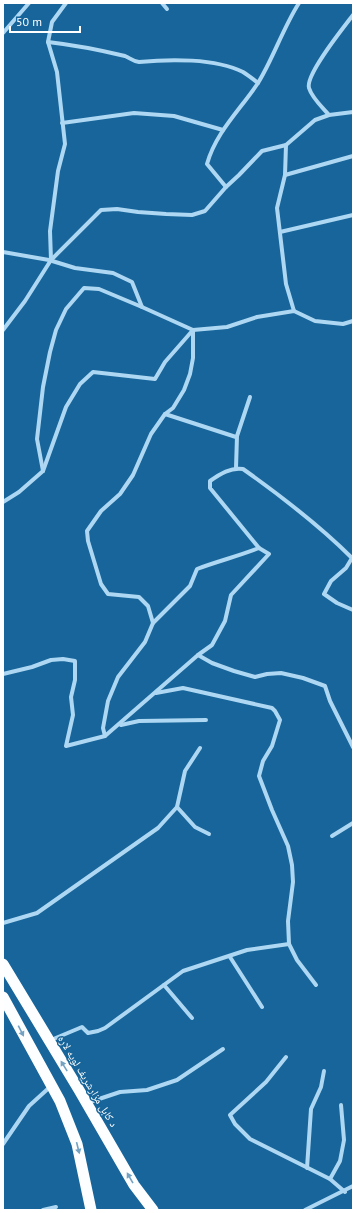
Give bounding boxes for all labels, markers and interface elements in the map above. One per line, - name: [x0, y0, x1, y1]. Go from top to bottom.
- scale bar: [10, 8, 80, 34]
- text: 50 m: [16, 14, 42, 29]
- one-way arrow: [18, 1025, 25, 1037]
- street label: د کابل مزارشریف لویه لاره: [55, 1033, 121, 1130]
- one-way arrow: [61, 1060, 68, 1072]
- one-way arrow: [75, 1142, 81, 1154]
- one-way arrow: [127, 1172, 134, 1184]

